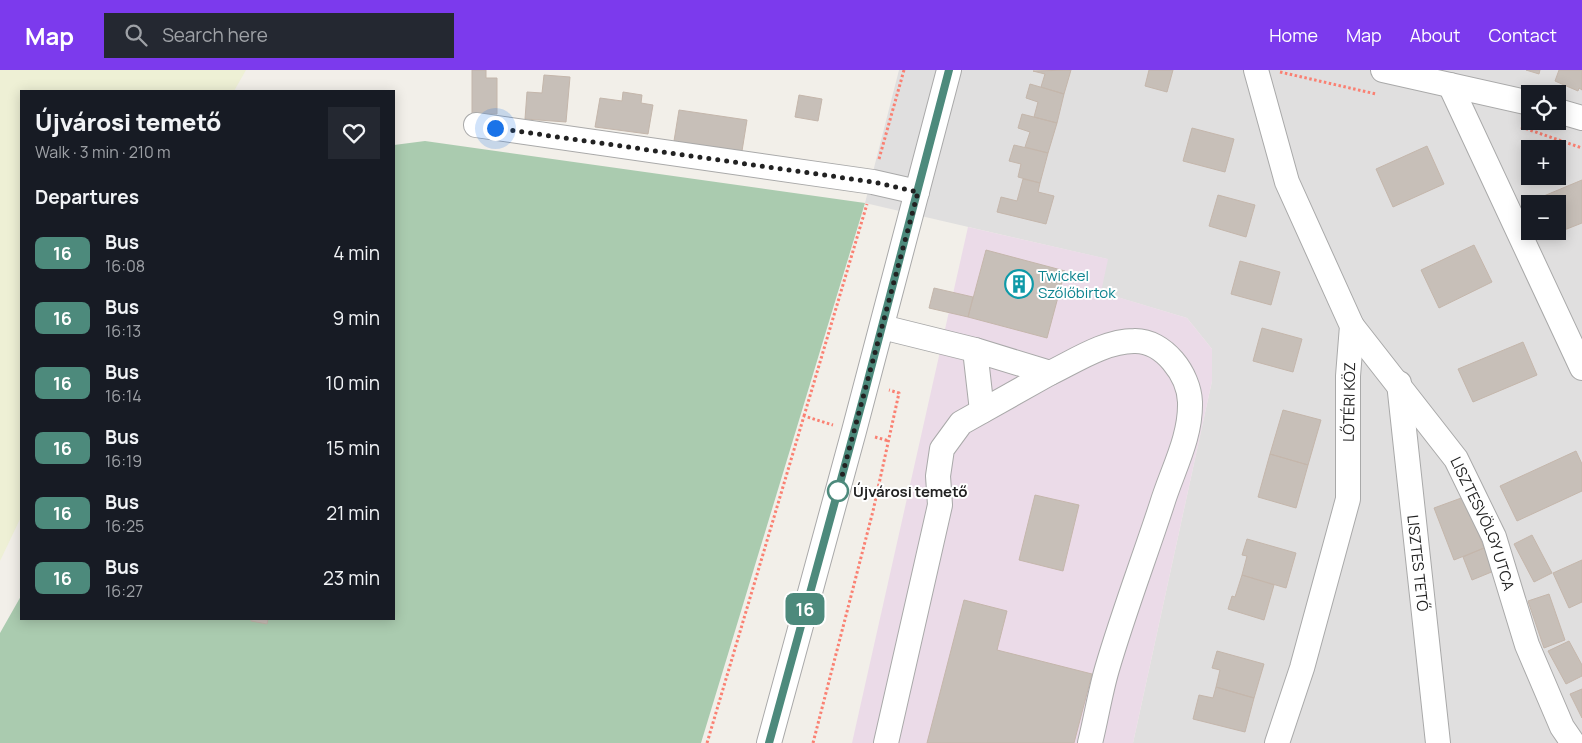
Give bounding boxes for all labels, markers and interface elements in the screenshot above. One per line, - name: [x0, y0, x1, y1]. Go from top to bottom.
- search box: [104, 13, 454, 58]
- text: Map: [25, 19, 74, 52]
- icon: search: [122, 21, 150, 49]
- text: Search here: [162, 22, 268, 48]
- text: Home: [1269, 23, 1318, 47]
- text: Map: [1346, 23, 1382, 47]
- text: About: [1410, 23, 1460, 47]
- text: Contact: [1488, 23, 1557, 47]
- map controls: [1521, 85, 1566, 240]
- button: locate: [1521, 85, 1566, 130]
- text: Újvárosi temető: [35, 105, 221, 138]
- button: heart: [328, 107, 380, 159]
- your location: [483, 116, 508, 141]
- button: +: [1521, 140, 1566, 185]
- text: Walk · 3 min · 210 m: [35, 141, 171, 163]
- text: Departures: [35, 184, 139, 210]
- button: −: [1521, 195, 1566, 240]
- text: Bus: [105, 229, 139, 255]
- text: 4 min: [333, 240, 380, 266]
- text: 16: [53, 241, 72, 265]
- text: 16:08: [105, 255, 145, 277]
- place label: Twickel Szőlőbirtok: [1038, 265, 1116, 303]
- building icon: Twickel Szőlőbirtok: [1004, 269, 1034, 299]
- text: Bus: [105, 294, 139, 320]
- text: 9 min: [333, 305, 380, 331]
- text: 16: [53, 306, 72, 330]
- text: 16:13: [105, 320, 141, 342]
- text: Bus: [105, 359, 139, 385]
- street label: LŐTÉRI KÖZ: [1338, 362, 1360, 442]
- text: 10 min: [325, 370, 380, 396]
- text: 16: [53, 371, 72, 395]
- text: 16:14: [105, 385, 142, 407]
- text: Bus: [105, 424, 139, 450]
- text: 15 min: [326, 435, 380, 461]
- text: 16: [53, 436, 72, 460]
- text: 16:19: [105, 450, 142, 472]
- street label: LISZTESVÖLGY UTCA: [1446, 453, 1520, 593]
- marker: Újvárosi temető: [827, 480, 849, 502]
- place label: Újvárosi temető: [853, 481, 968, 502]
- text: Bus: [105, 489, 139, 515]
- text: 21 min: [326, 500, 380, 526]
- text: 16: [53, 501, 72, 525]
- street label: LISZTES TETŐ: [1403, 514, 1434, 612]
- text: 16:25: [105, 515, 144, 537]
- text: Bus: [105, 554, 139, 580]
- text: 23 min: [323, 565, 380, 591]
- text: 16: [53, 566, 72, 590]
- text: 16:27: [105, 580, 143, 602]
- line badge: 16: [782, 593, 828, 625]
- text: 16: [795, 597, 815, 621]

